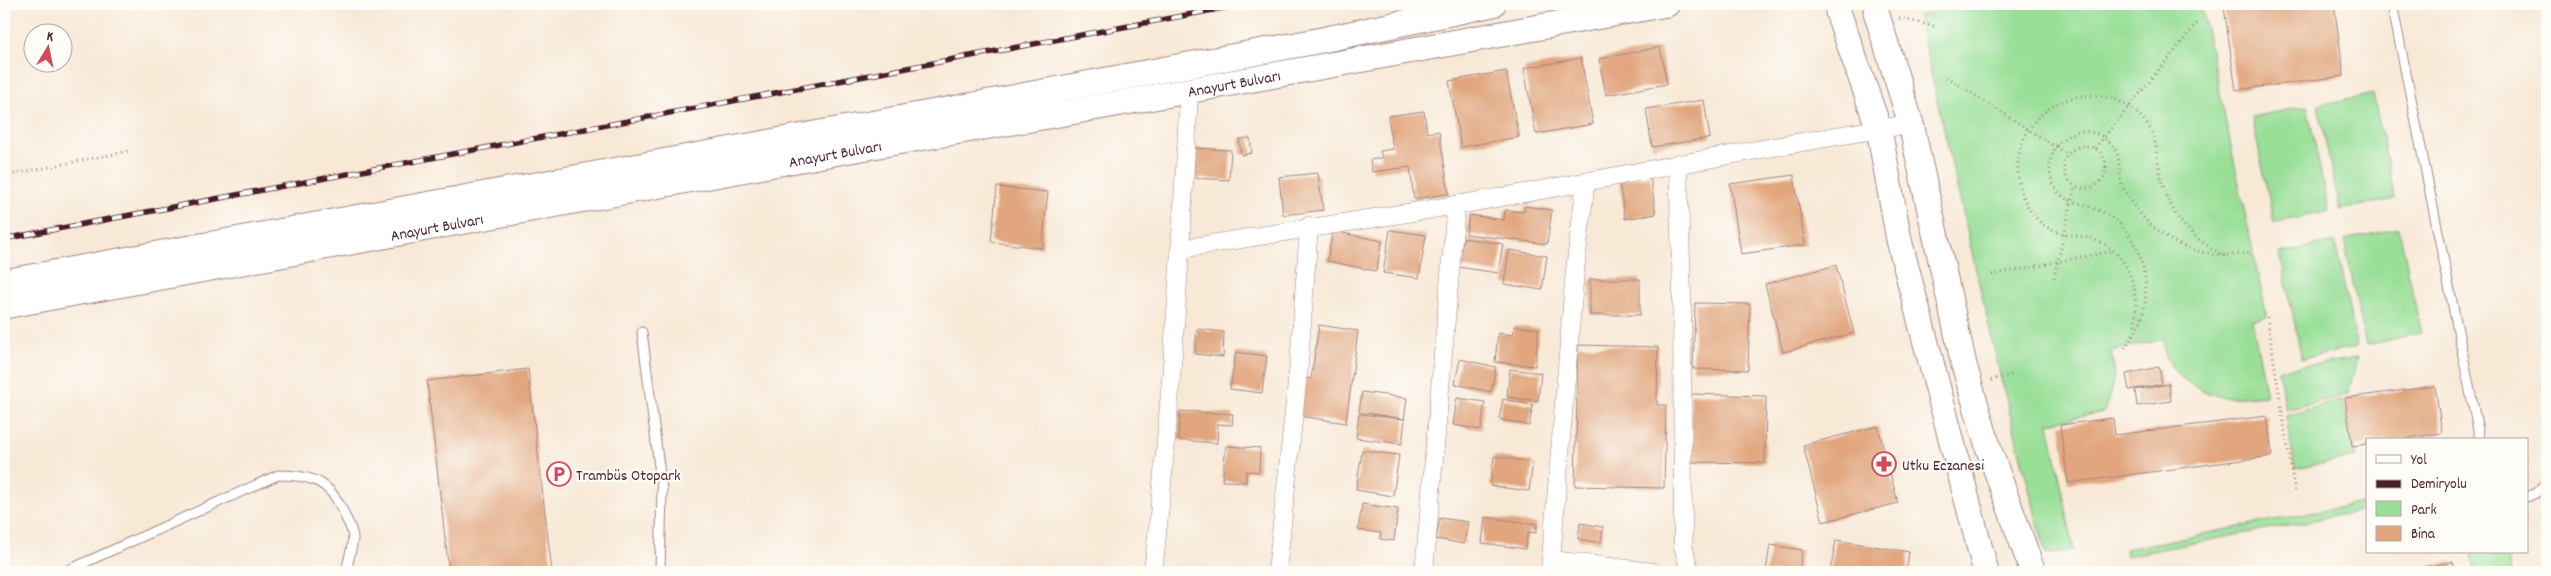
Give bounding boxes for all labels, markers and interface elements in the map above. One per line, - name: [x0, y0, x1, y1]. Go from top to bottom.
- north arrow: [22, 22, 72, 72]
- text: K: [45, 27, 55, 48]
- street label: Anayurt Bulvarı: [1186, 65, 1283, 105]
- street label: Anayurt Bulvarı: [787, 136, 884, 175]
- street label: Anayurt Bulvarı: [389, 209, 486, 248]
- legend: [2366, 438, 2528, 554]
- text: Yol: [2411, 450, 2427, 472]
- pharmacy icon: Utku Eczanesi: [1871, 451, 1897, 477]
- place label: Utku Eczanesi: [1902, 455, 1984, 478]
- parking icon: Trambüs Otopark: [546, 461, 572, 487]
- place label: Trambüs Otopark: [576, 465, 681, 488]
- text: Demiryolu: [2411, 474, 2467, 496]
- text: Park: [2411, 500, 2437, 522]
- text: Bina: [2411, 524, 2436, 546]

